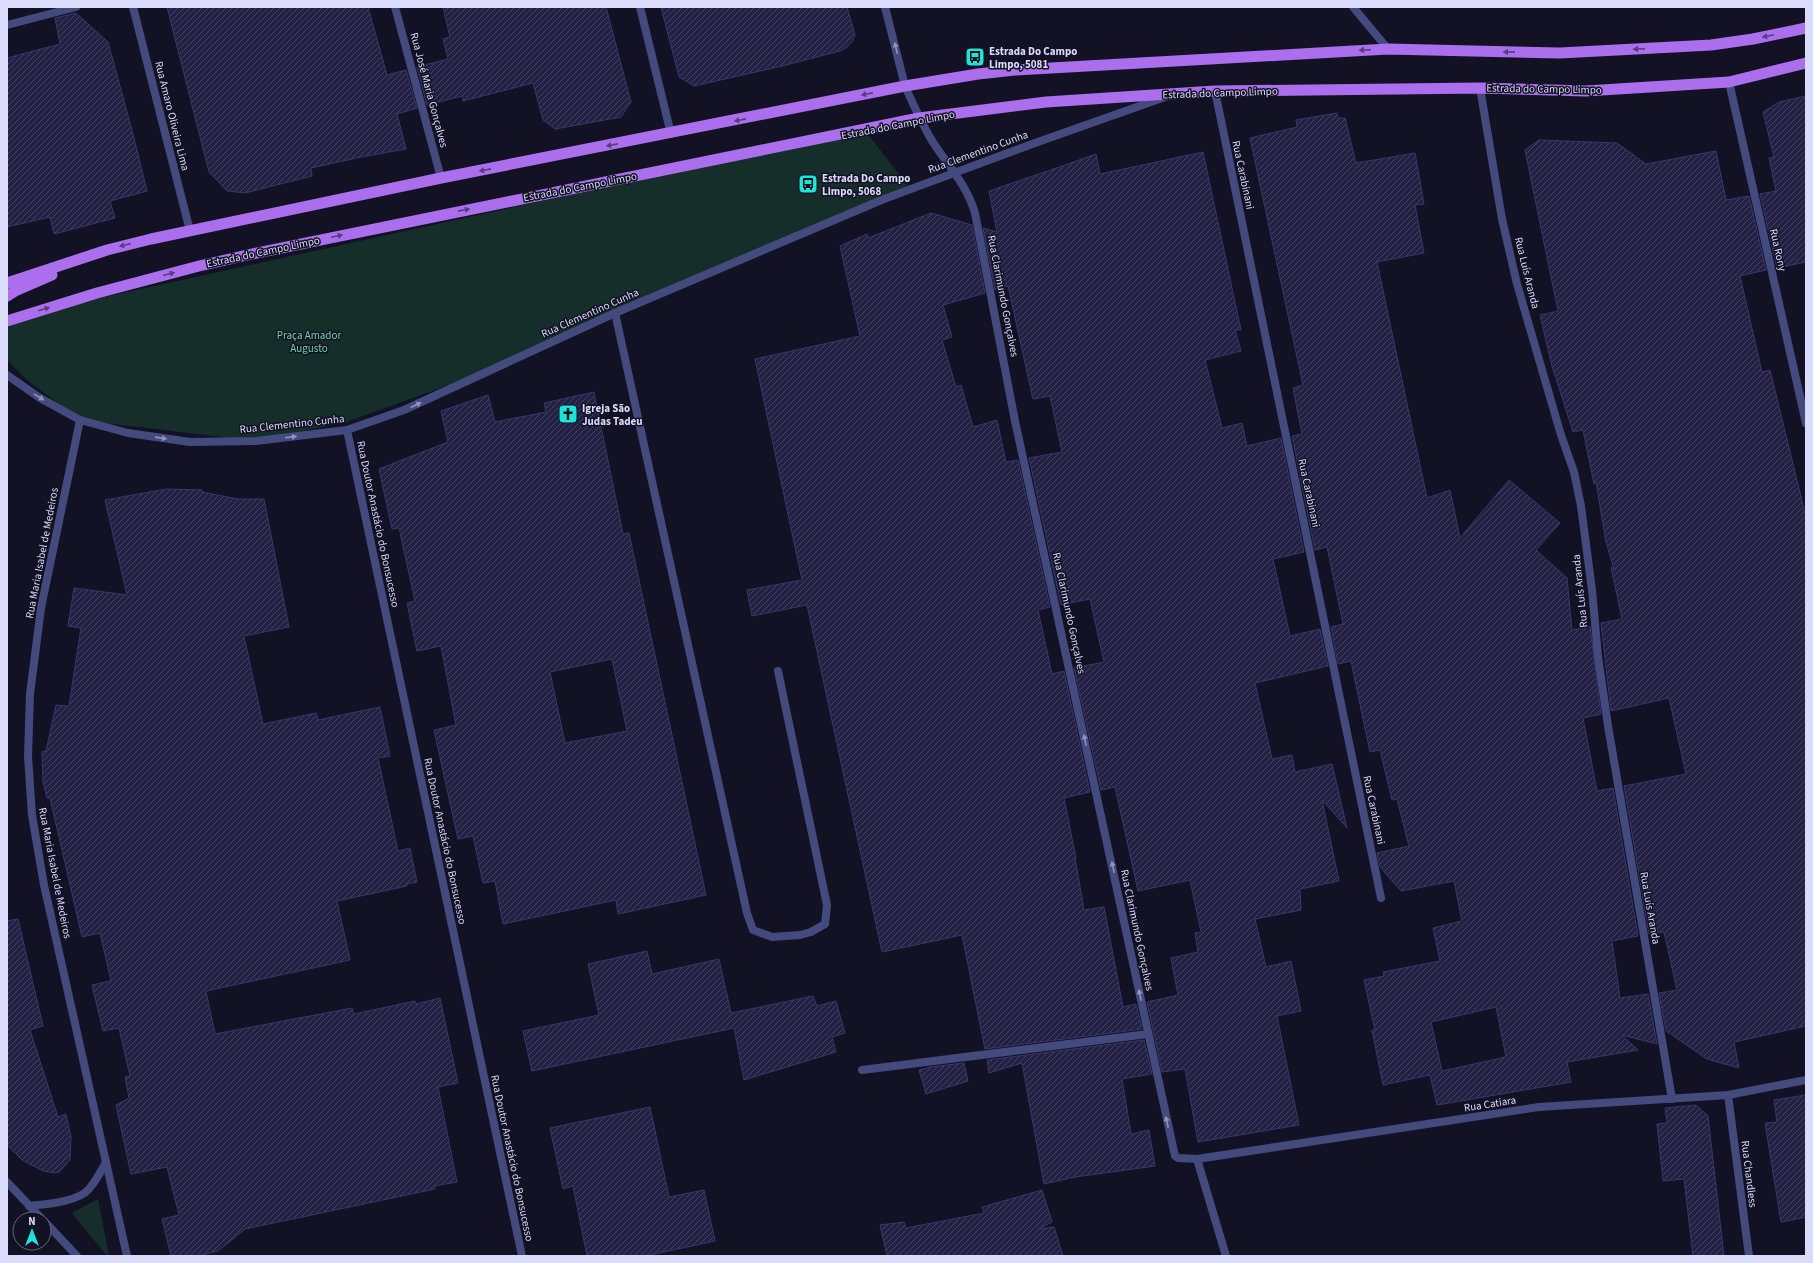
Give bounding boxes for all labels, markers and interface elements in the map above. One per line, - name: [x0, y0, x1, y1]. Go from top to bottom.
- street label: Rua José Maria Gonçalves: [406, 31, 452, 150]
- one-way arrow: [1762, 33, 1774, 39]
- one-way arrow: [893, 42, 899, 54]
- place label: Estrada Do Campo Limpo, 5081: [989, 44, 1077, 72]
- bus stop icon: Estrada Do Campo Limpo, 5081: [964, 46, 986, 68]
- one-way arrow: [1359, 46, 1371, 53]
- one-way arrow: [1632, 46, 1645, 52]
- one-way arrow: [1503, 48, 1515, 55]
- street label: Rua Amaro Oliveira Lima: [151, 60, 193, 172]
- street label: Estrada do Campo Limpo: [1486, 80, 1602, 98]
- street label: Estrada do Campo Limpo: [1162, 83, 1278, 103]
- one-way arrow: [861, 91, 873, 97]
- street label: Estrada do Campo Limpo: [840, 107, 956, 143]
- one-way arrow: [734, 117, 746, 123]
- street label: Rua Clementino Cunha: [926, 127, 1030, 177]
- street label: Rua Carabinani: [1228, 139, 1258, 211]
- one-way arrow: [606, 142, 619, 148]
- one-way arrow: [479, 167, 491, 173]
- street label: Estrada do Campo Limpo: [522, 169, 638, 205]
- place label: Estrada Do Campo Limpo, 5068: [822, 171, 910, 199]
- bus stop icon: Estrada Do Campo Limpo, 5068: [797, 173, 819, 195]
- one-way arrow: [458, 207, 471, 213]
- street label: Rua Rony: [1766, 227, 1790, 273]
- one-way arrow: [331, 232, 343, 238]
- street label: Estrada do Campo Limpo: [205, 233, 321, 271]
- street label: Rua Clarimundo Gonçalves: [984, 234, 1022, 359]
- street label: Rua Luís Aranda: [1511, 236, 1543, 310]
- one-way arrow: [118, 243, 131, 249]
- one-way arrow: [164, 271, 176, 277]
- street label: Rua Clementino Cunha: [539, 285, 641, 341]
- one-way arrow: [38, 306, 50, 312]
- park label: Praça Amador Augusto: [277, 328, 341, 356]
- one-way arrow: [33, 394, 45, 401]
- one-way arrow: [410, 401, 422, 407]
- place label: Igreja São Judas Tadeu: [582, 401, 642, 429]
- church icon: Igreja São Judas Tadeu: [557, 403, 579, 425]
- street label: Rua Clementino Cunha: [239, 411, 345, 437]
- one-way arrow: [285, 434, 297, 440]
- one-way arrow: [155, 435, 167, 441]
- street label: Rua Doutor Anastácio do Bonsucesso: [353, 439, 403, 609]
- street label: Rua Carabinani: [1294, 457, 1324, 529]
- street label: Rua Maria Isabel de Medeiros: [22, 486, 62, 620]
- street label: Rua Clarimundo Gonçalves: [1049, 551, 1089, 675]
- street label: Rua Luís Aranda: [1569, 554, 1591, 628]
- one-way arrow: [1082, 734, 1088, 746]
- street label: Rua Doutor Anastácio do Bonsucesso: [420, 756, 470, 926]
- street label: Rua Carabinani: [1359, 774, 1389, 846]
- street label: Rua Maria Isabel de Medeiros: [35, 806, 75, 940]
- one-way arrow: [1109, 861, 1115, 874]
- street label: Rua Clarimundo Gonçalves: [1117, 868, 1157, 992]
- street label: Rua Luís Aranda: [1636, 871, 1664, 945]
- one-way arrow: [1136, 988, 1142, 1001]
- street label: Rua Doutor Anastácio do Bonsucesso: [487, 1073, 537, 1243]
- street label: Rua Catiara: [1463, 1092, 1517, 1116]
- one-way arrow: [1163, 1116, 1169, 1128]
- street label: Rua Chandless: [1737, 1140, 1761, 1209]
- north arrow: [12, 1211, 52, 1251]
- text: N: [28, 1214, 36, 1229]

